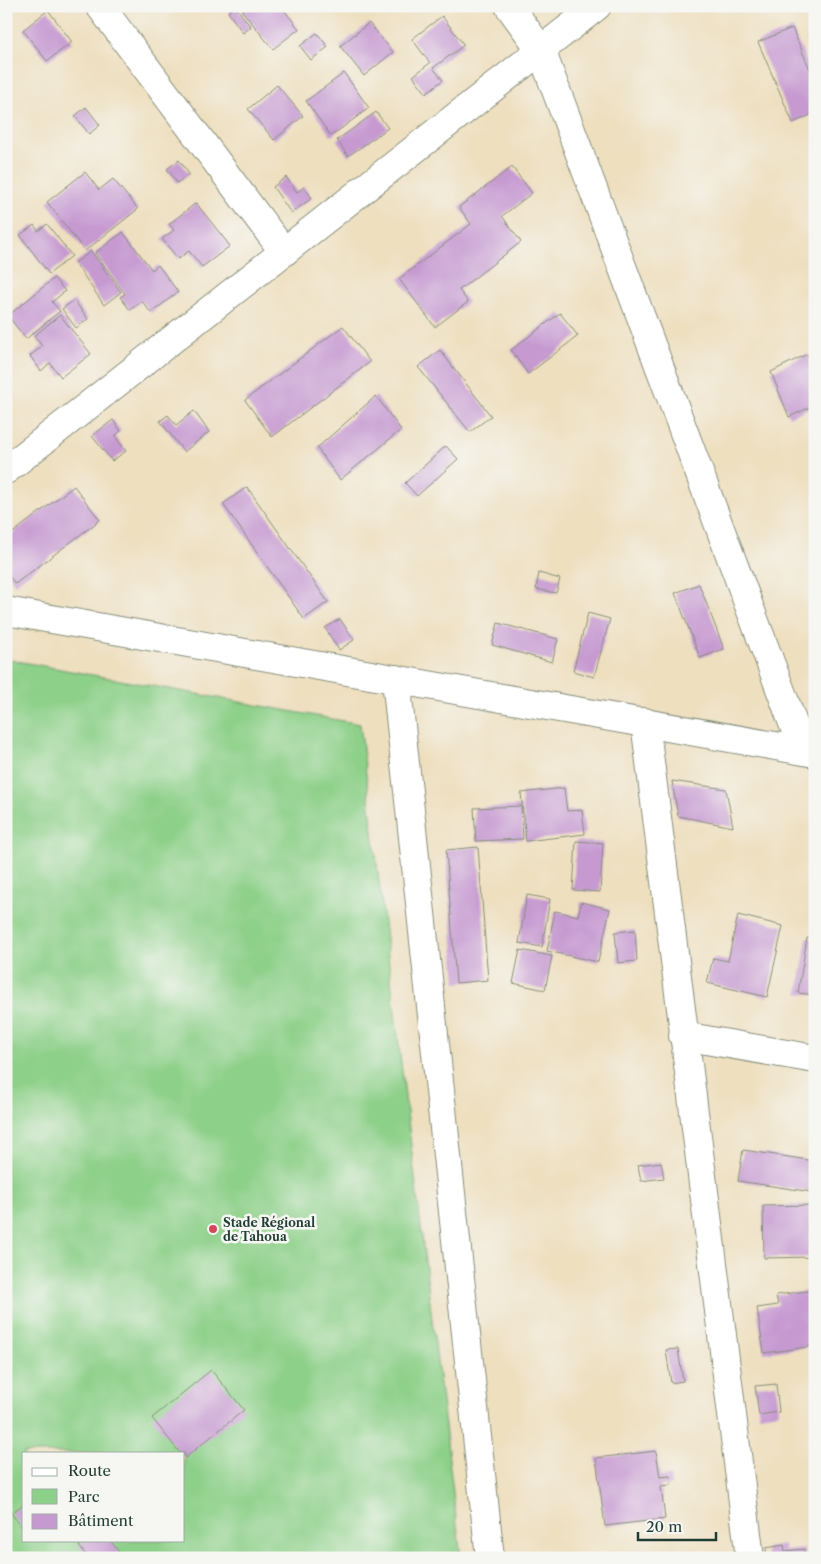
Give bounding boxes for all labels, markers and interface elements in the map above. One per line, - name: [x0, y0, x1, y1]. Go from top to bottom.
- place label: Stade Régional de Tahoua: [223, 1215, 315, 1244]
- marker: Stade Régional de Tahoua: [207, 1223, 219, 1235]
- legend: [22, 1452, 185, 1542]
- text: Route: [68, 1461, 111, 1480]
- text: Parc: [68, 1487, 100, 1506]
- scale bar: [638, 1509, 716, 1541]
- text: Bâtiment: [68, 1511, 134, 1530]
- text: 20 m: [646, 1517, 682, 1536]

